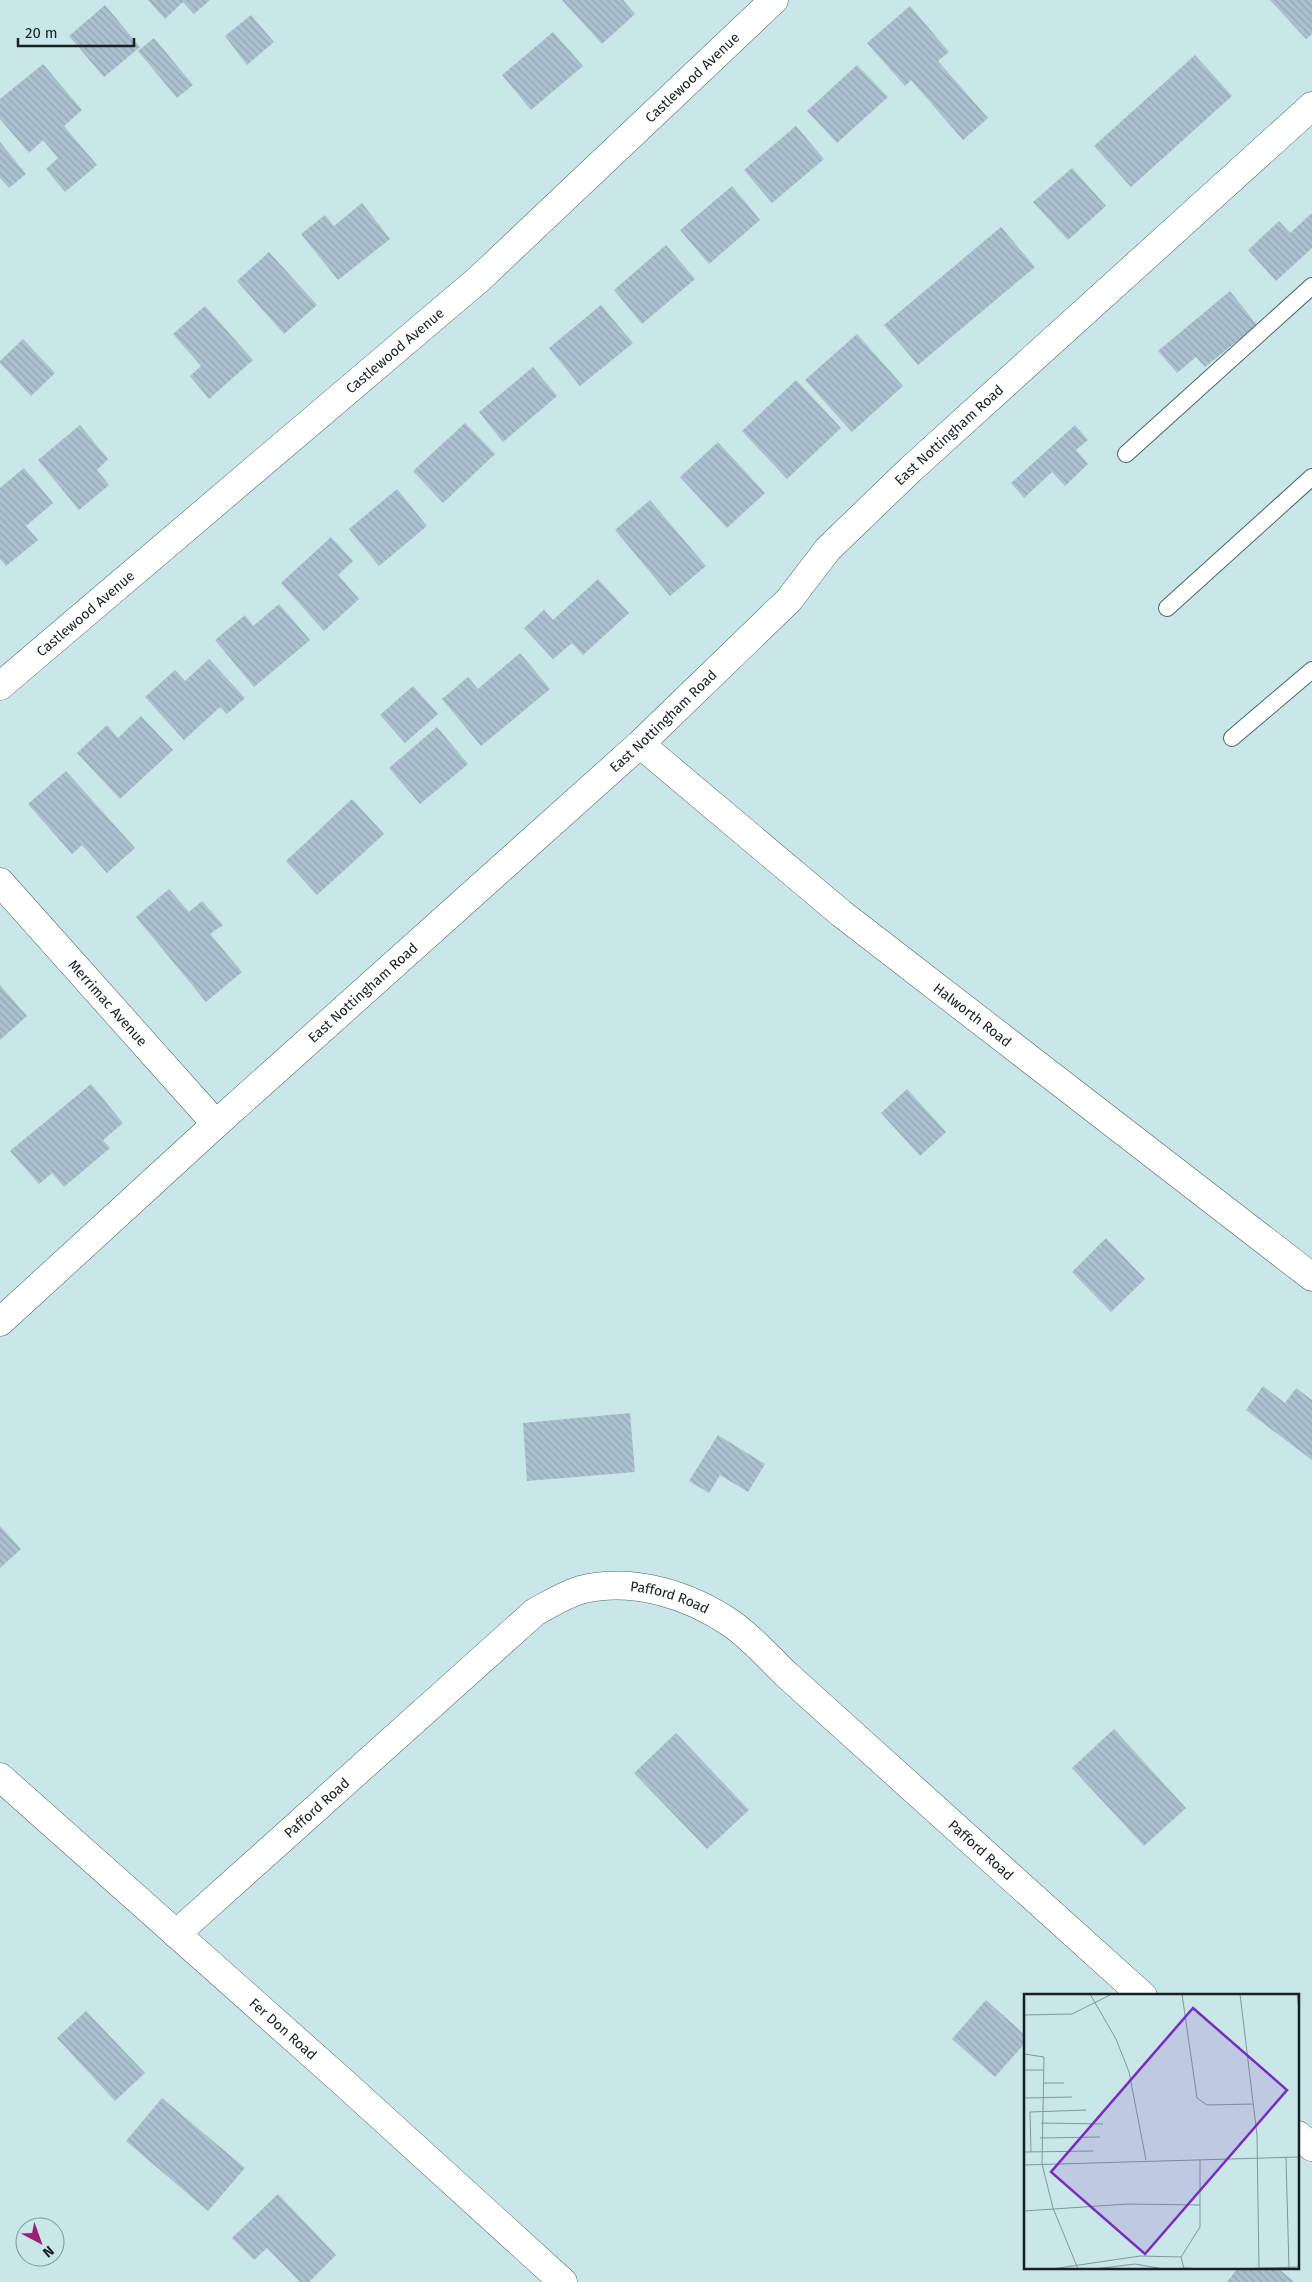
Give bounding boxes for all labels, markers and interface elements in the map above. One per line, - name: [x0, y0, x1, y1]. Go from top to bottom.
- scale bar: [18, 15, 134, 47]
- text: 20 m: [25, 24, 58, 42]
- street label: Castlewood Avenue: [642, 29, 743, 126]
- street label: Castlewood Avenue: [342, 304, 447, 397]
- street label: East Nottingham Road: [891, 381, 1007, 489]
- street label: Castlewood Avenue: [33, 567, 138, 660]
- street label: East Nottingham Road: [606, 666, 720, 776]
- street label: East Nottingham Road: [304, 939, 421, 1046]
- street label: Merrimac Avenue: [65, 956, 151, 1050]
- street label: Halworth Road: [930, 979, 1015, 1050]
- street label: Pafford Road: [629, 1578, 712, 1617]
- street label: Pafford Road: [281, 1774, 353, 1841]
- street label: Pafford Road: [945, 1816, 1017, 1884]
- street label: Fer Don Road: [246, 1994, 321, 2063]
- inset map: [1024, 1994, 1300, 2270]
- north arrow: [15, 2217, 65, 2267]
- text: N: [39, 2242, 57, 2261]

